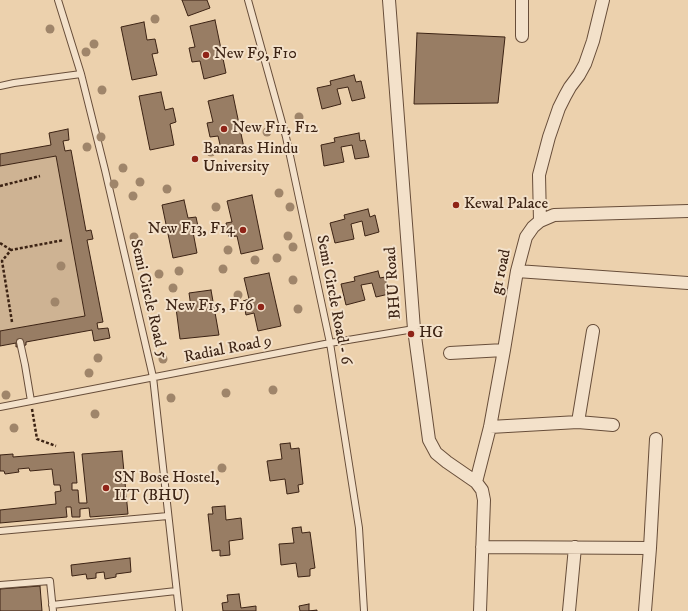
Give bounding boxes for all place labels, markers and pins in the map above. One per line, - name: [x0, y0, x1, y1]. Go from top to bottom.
- place label: New F9, F10: [214, 45, 297, 65]
- marker: New F9, F10: [201, 50, 211, 60]
- place label: New F11, F12: [232, 119, 318, 139]
- marker: New F11, F12: [219, 124, 229, 134]
- place label: Banaras Hindu University: [203, 140, 298, 178]
- marker: Banaras Hindu University: [190, 154, 200, 164]
- place label: Kewal Palace: [464, 195, 548, 215]
- marker: Kewal Palace: [451, 200, 461, 210]
- place label: New F13, F14: [148, 220, 235, 240]
- marker: New F13, F14: [238, 225, 248, 235]
- place label: New F15, F16: [165, 297, 253, 317]
- marker: New F15, F16: [256, 302, 266, 312]
- place label: HG: [419, 324, 443, 344]
- marker: HG: [406, 329, 416, 339]
- place label: SN Bose Hostel, IIT (BHU): [114, 469, 220, 507]
- marker: SN Bose Hostel, IIT (BHU): [101, 483, 111, 493]

